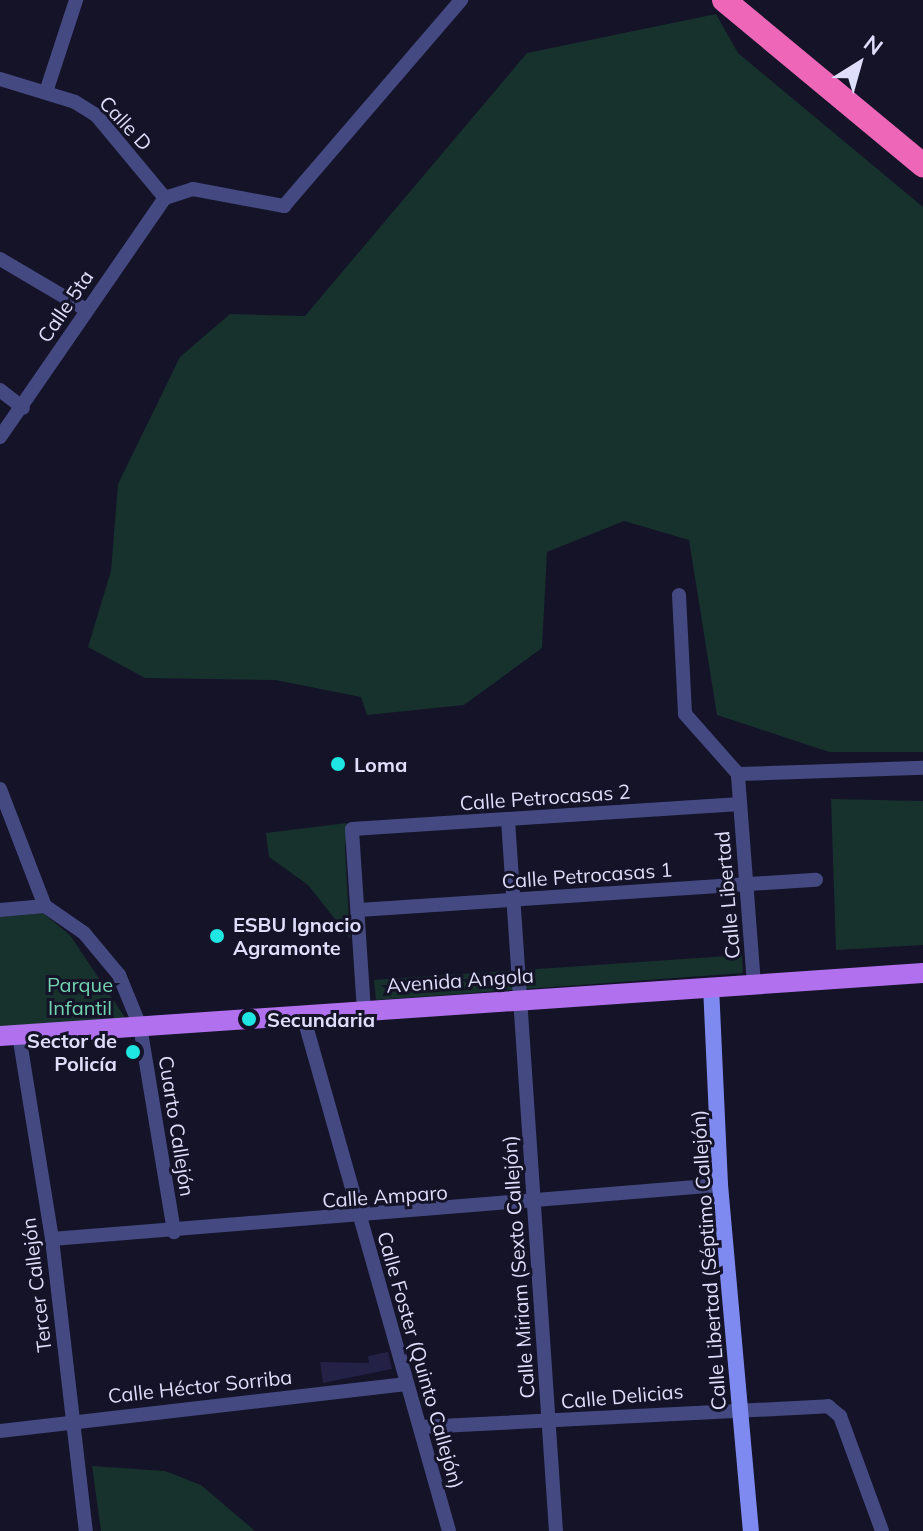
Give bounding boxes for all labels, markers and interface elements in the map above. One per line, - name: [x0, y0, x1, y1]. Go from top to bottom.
- north arrow: [819, 24, 899, 104]
- text: N: [858, 29, 889, 61]
- street label: Calle D: [95, 91, 157, 155]
- street label: Calle 5ta: [32, 265, 98, 347]
- place label: Loma: [354, 752, 407, 776]
- marker: Loma: [329, 755, 347, 773]
- street label: Calle Petrocasas 2: [459, 779, 631, 815]
- street label: Calle Libertad: [709, 830, 745, 960]
- street label: Calle Petrocasas 1: [501, 857, 673, 893]
- place label: ESBU Ignacio Agramonte: [233, 912, 361, 959]
- marker: ESBU Ignacio Agramonte: [208, 927, 226, 945]
- street label: Avenida Angola: [385, 963, 535, 997]
- park label: Parque Infantil: [47, 972, 113, 1019]
- place label: Secundaria: [267, 1007, 375, 1031]
- marker: Secundaria: [238, 1008, 260, 1030]
- place label: Sector de Policía: [27, 1028, 117, 1075]
- marker: Sector de Policía: [124, 1043, 142, 1061]
- street label: Cuarto Callejón: [154, 1054, 200, 1198]
- street label: Calle Libertad (Séptimo Callejón): [686, 1109, 730, 1411]
- street label: Calle Miriam (Sexto Callejón): [497, 1135, 539, 1399]
- street label: Calle Amparo: [321, 1180, 449, 1212]
- street label: Tercer Callejón: [16, 1216, 56, 1354]
- street label: Calle Foster (Quinto Callejón): [373, 1229, 469, 1491]
- street label: Calle Héctor Sorriba: [107, 1364, 293, 1408]
- street label: Calle Delicias: [560, 1379, 684, 1413]

